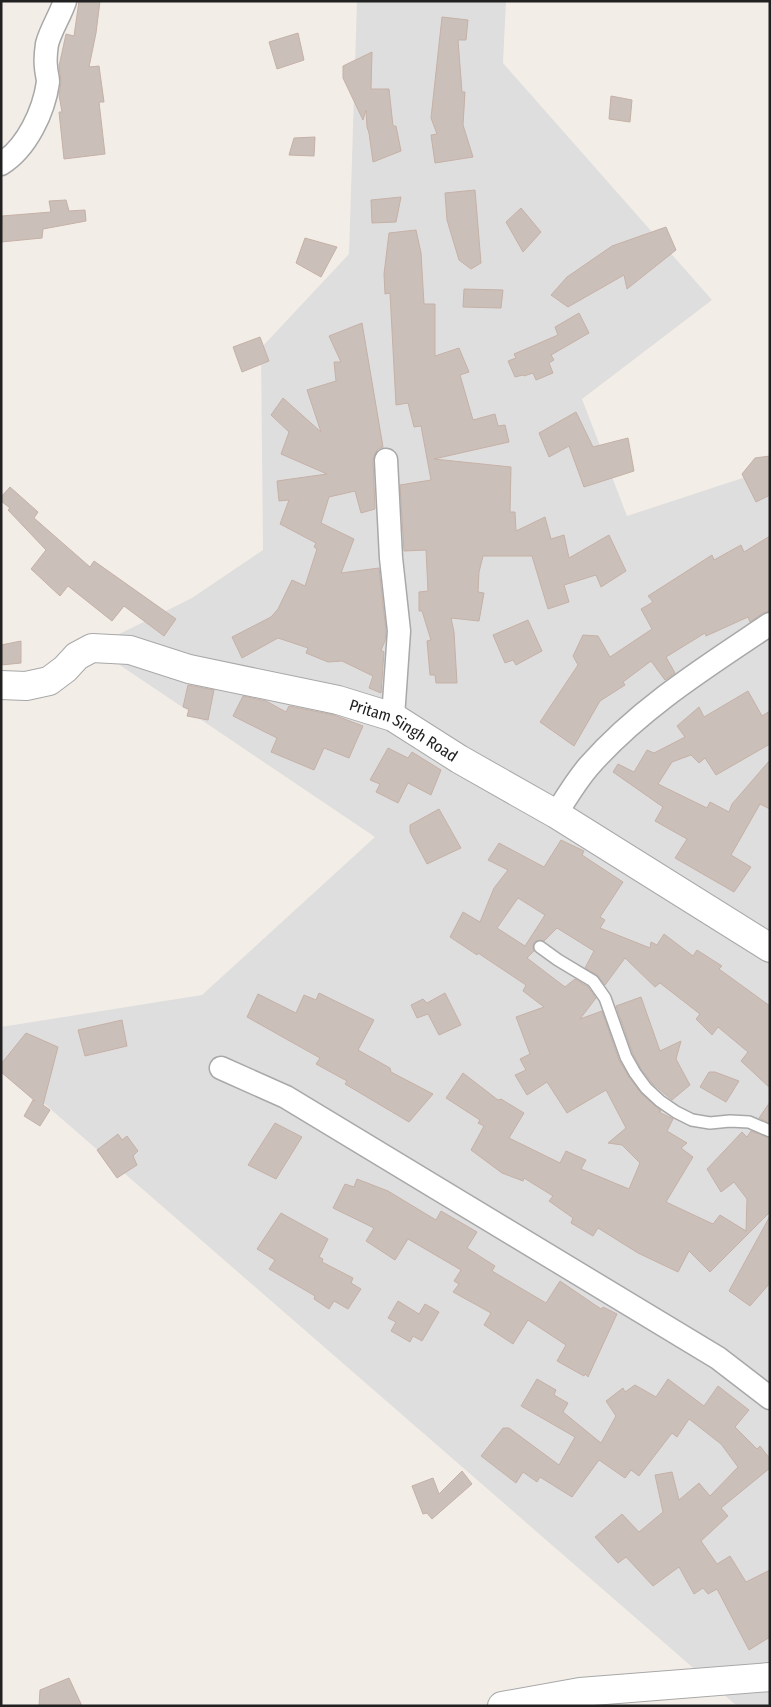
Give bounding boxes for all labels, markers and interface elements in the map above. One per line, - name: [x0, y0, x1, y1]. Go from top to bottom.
- street label: Pritam Singh Road: [347, 695, 461, 765]

